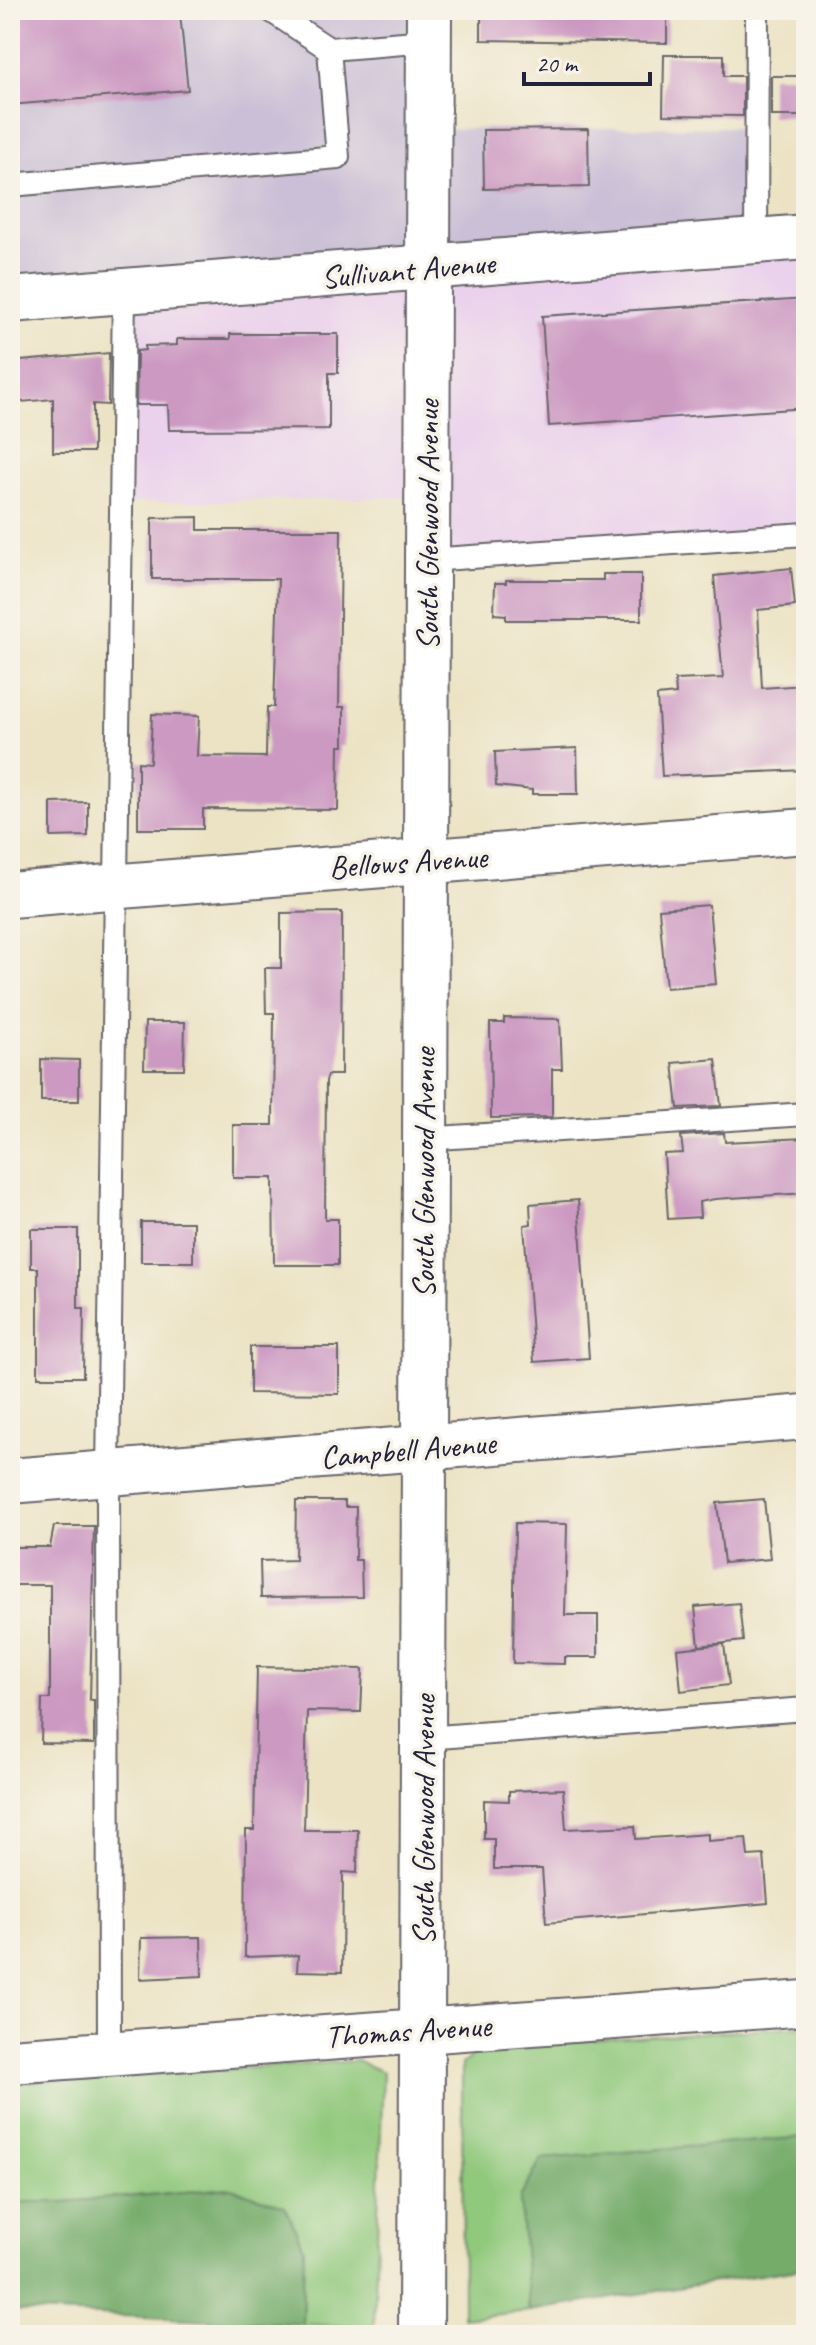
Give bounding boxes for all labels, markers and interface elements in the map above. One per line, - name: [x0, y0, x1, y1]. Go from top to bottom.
- scale bar: [524, 36, 650, 86]
- text: 20 m: [536, 49, 579, 79]
- street label: Sullivant Avenue: [320, 242, 499, 298]
- street label: South Glenwood Avenue: [407, 397, 448, 650]
- street label: Bellows Avenue: [328, 836, 491, 888]
- street label: South Glenwood Avenue: [403, 1045, 444, 1298]
- street label: Campbell Avenue: [319, 1422, 500, 1478]
- street label: South Glenwood Avenue: [403, 1692, 444, 1945]
- street label: Thomas Avenue: [324, 2005, 495, 2057]

